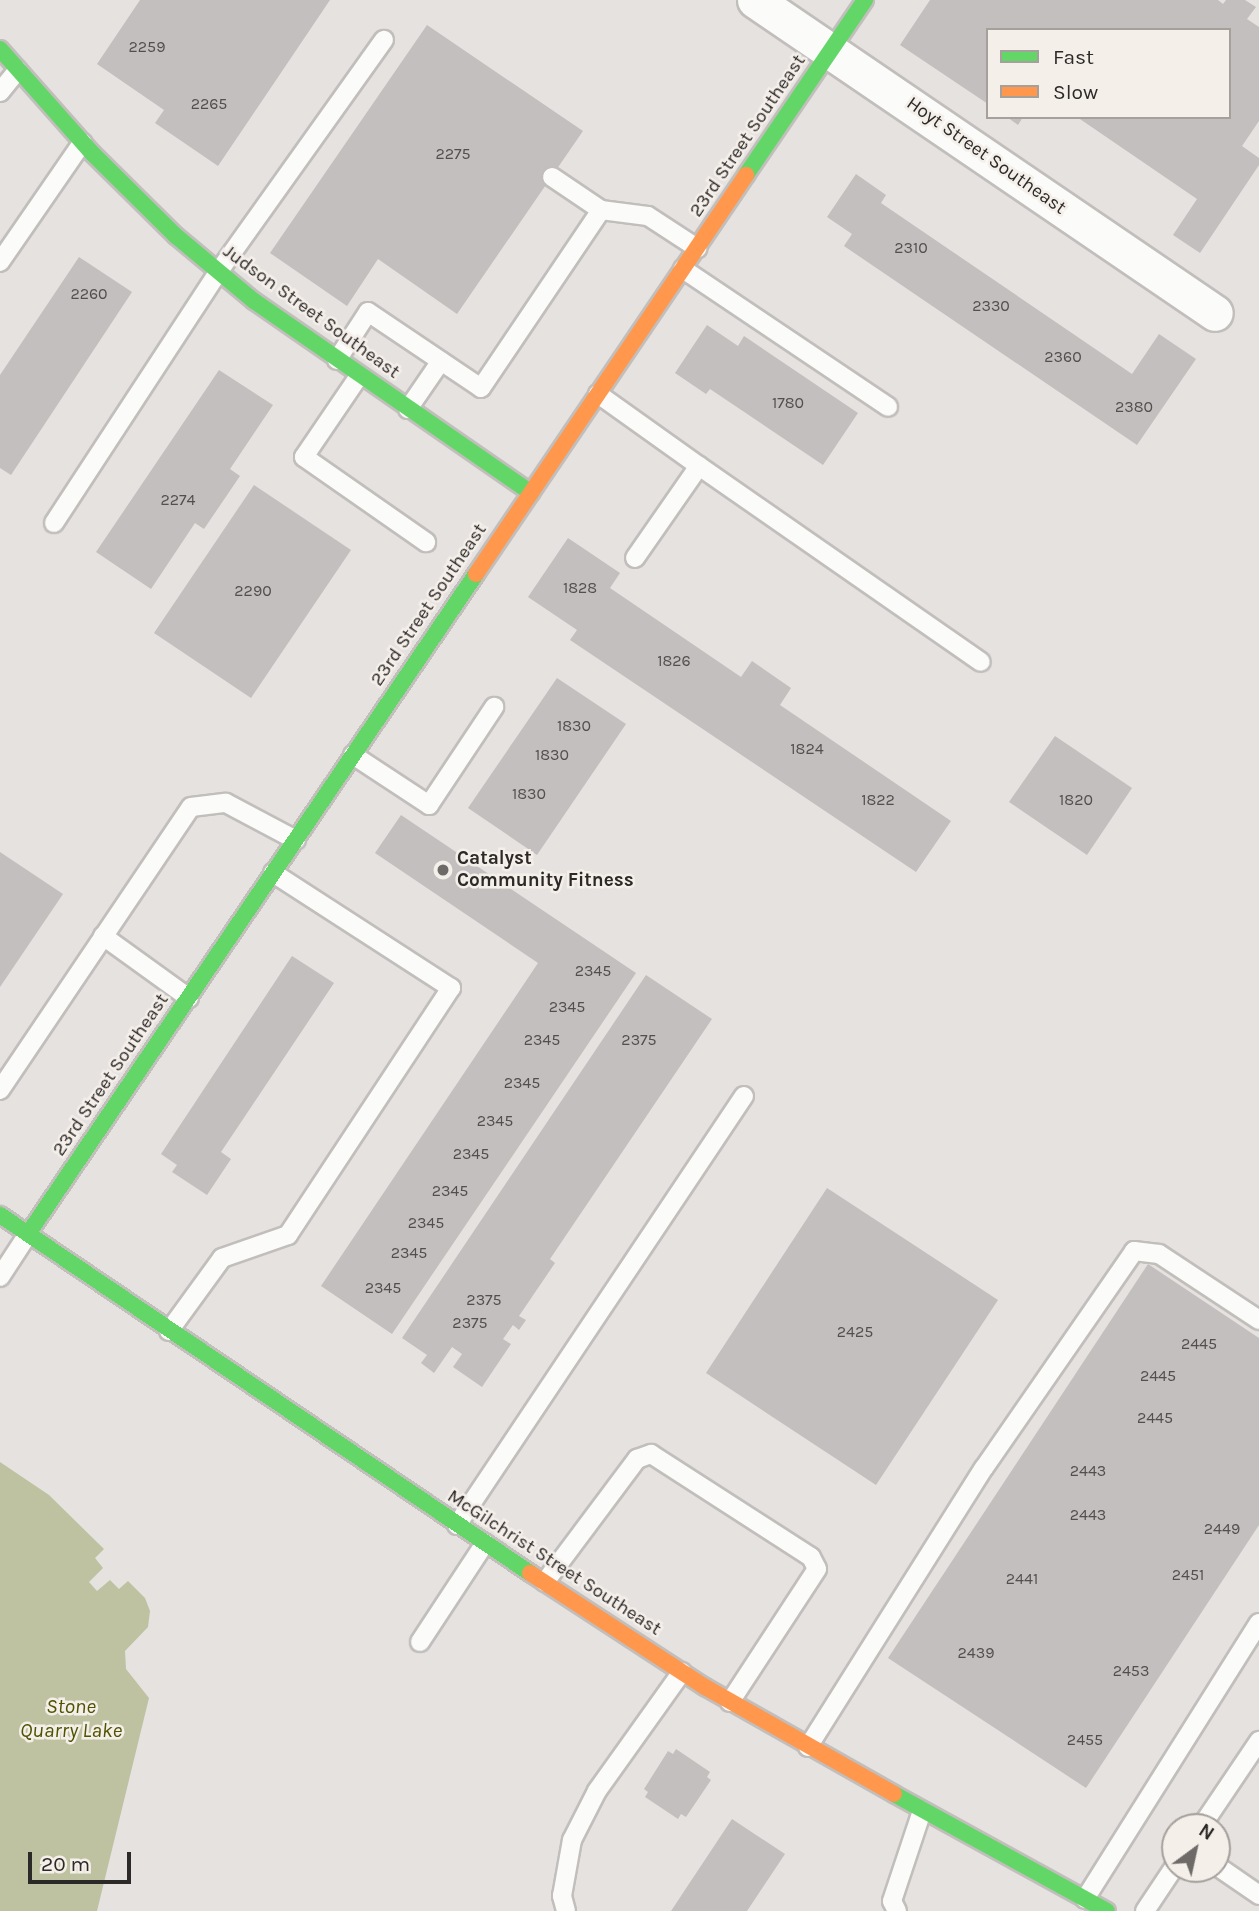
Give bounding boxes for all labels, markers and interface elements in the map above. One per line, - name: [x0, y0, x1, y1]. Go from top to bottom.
- legend: [986, 28, 1231, 119]
- house number: 2259: [129, 37, 165, 57]
- text: Fast: [1053, 45, 1094, 69]
- street label: 23rd Street Southeast: [685, 51, 811, 221]
- text: Slow: [1053, 80, 1098, 104]
- street label: Hoyt Street Southeast: [902, 92, 1070, 220]
- house number: 2265: [191, 94, 227, 114]
- house number: 2275: [435, 144, 471, 164]
- house number: 2310: [894, 238, 928, 258]
- street label: Judson Street Southeast: [218, 240, 404, 384]
- house number: 2260: [70, 284, 108, 304]
- house number: 2330: [972, 296, 1010, 316]
- house number: 2360: [1044, 347, 1082, 367]
- house number: 1780: [772, 393, 804, 413]
- house number: 2380: [1115, 397, 1153, 417]
- house number: 2274: [161, 490, 195, 510]
- street label: 23rd Street Southeast: [366, 520, 492, 690]
- house number: 1828: [563, 578, 597, 598]
- house number: 2290: [234, 581, 272, 601]
- house number: 1826: [657, 651, 691, 671]
- house number: 1830: [557, 716, 591, 736]
- house number: 1824: [790, 739, 824, 759]
- house number: 1830: [535, 745, 569, 765]
- house number: 1830: [512, 784, 546, 804]
- house number: 1822: [861, 790, 895, 810]
- house number: 1820: [1059, 790, 1093, 810]
- place label: Catalyst Community Fitness: [457, 848, 634, 892]
- marker: Catalyst Community Fitness: [435, 862, 451, 878]
- house number: 2345: [575, 961, 611, 981]
- street label: 23rd Street Southeast: [48, 990, 174, 1160]
- house number: 2345: [549, 997, 585, 1017]
- house number: 2345: [524, 1030, 560, 1050]
- house number: 2375: [621, 1030, 657, 1050]
- house number: 2345: [504, 1073, 540, 1093]
- house number: 2345: [477, 1111, 513, 1131]
- house number: 2345: [453, 1144, 489, 1164]
- house number: 2345: [432, 1181, 468, 1201]
- house number: 2345: [408, 1213, 444, 1233]
- house number: 2345: [391, 1243, 427, 1263]
- house number: 2345: [365, 1278, 401, 1298]
- house number: 2375: [466, 1290, 502, 1310]
- house number: 2375: [452, 1313, 488, 1333]
- house number: 2425: [837, 1322, 873, 1342]
- house number: 2445: [1181, 1334, 1217, 1354]
- house number: 2445: [1140, 1366, 1176, 1386]
- house number: 2445: [1137, 1408, 1173, 1428]
- house number: 2443: [1070, 1461, 1106, 1481]
- street label: McGilchrist Street Southeast: [443, 1485, 665, 1641]
- house number: 2443: [1070, 1505, 1106, 1525]
- house number: 2449: [1204, 1519, 1240, 1539]
- house number: 2451: [1172, 1565, 1204, 1585]
- house number: 2441: [1006, 1569, 1038, 1589]
- house number: 2439: [958, 1643, 994, 1663]
- house number: 2453: [1113, 1661, 1149, 1681]
- water label: Stone Quarry Lake: [20, 1693, 122, 1743]
- house number: 2455: [1067, 1730, 1103, 1750]
- north arrow: [1161, 1813, 1231, 1883]
- text: N: [1195, 1819, 1218, 1845]
- scale bar: [32, 1838, 135, 1882]
- text: 20 m: [41, 1852, 90, 1876]

